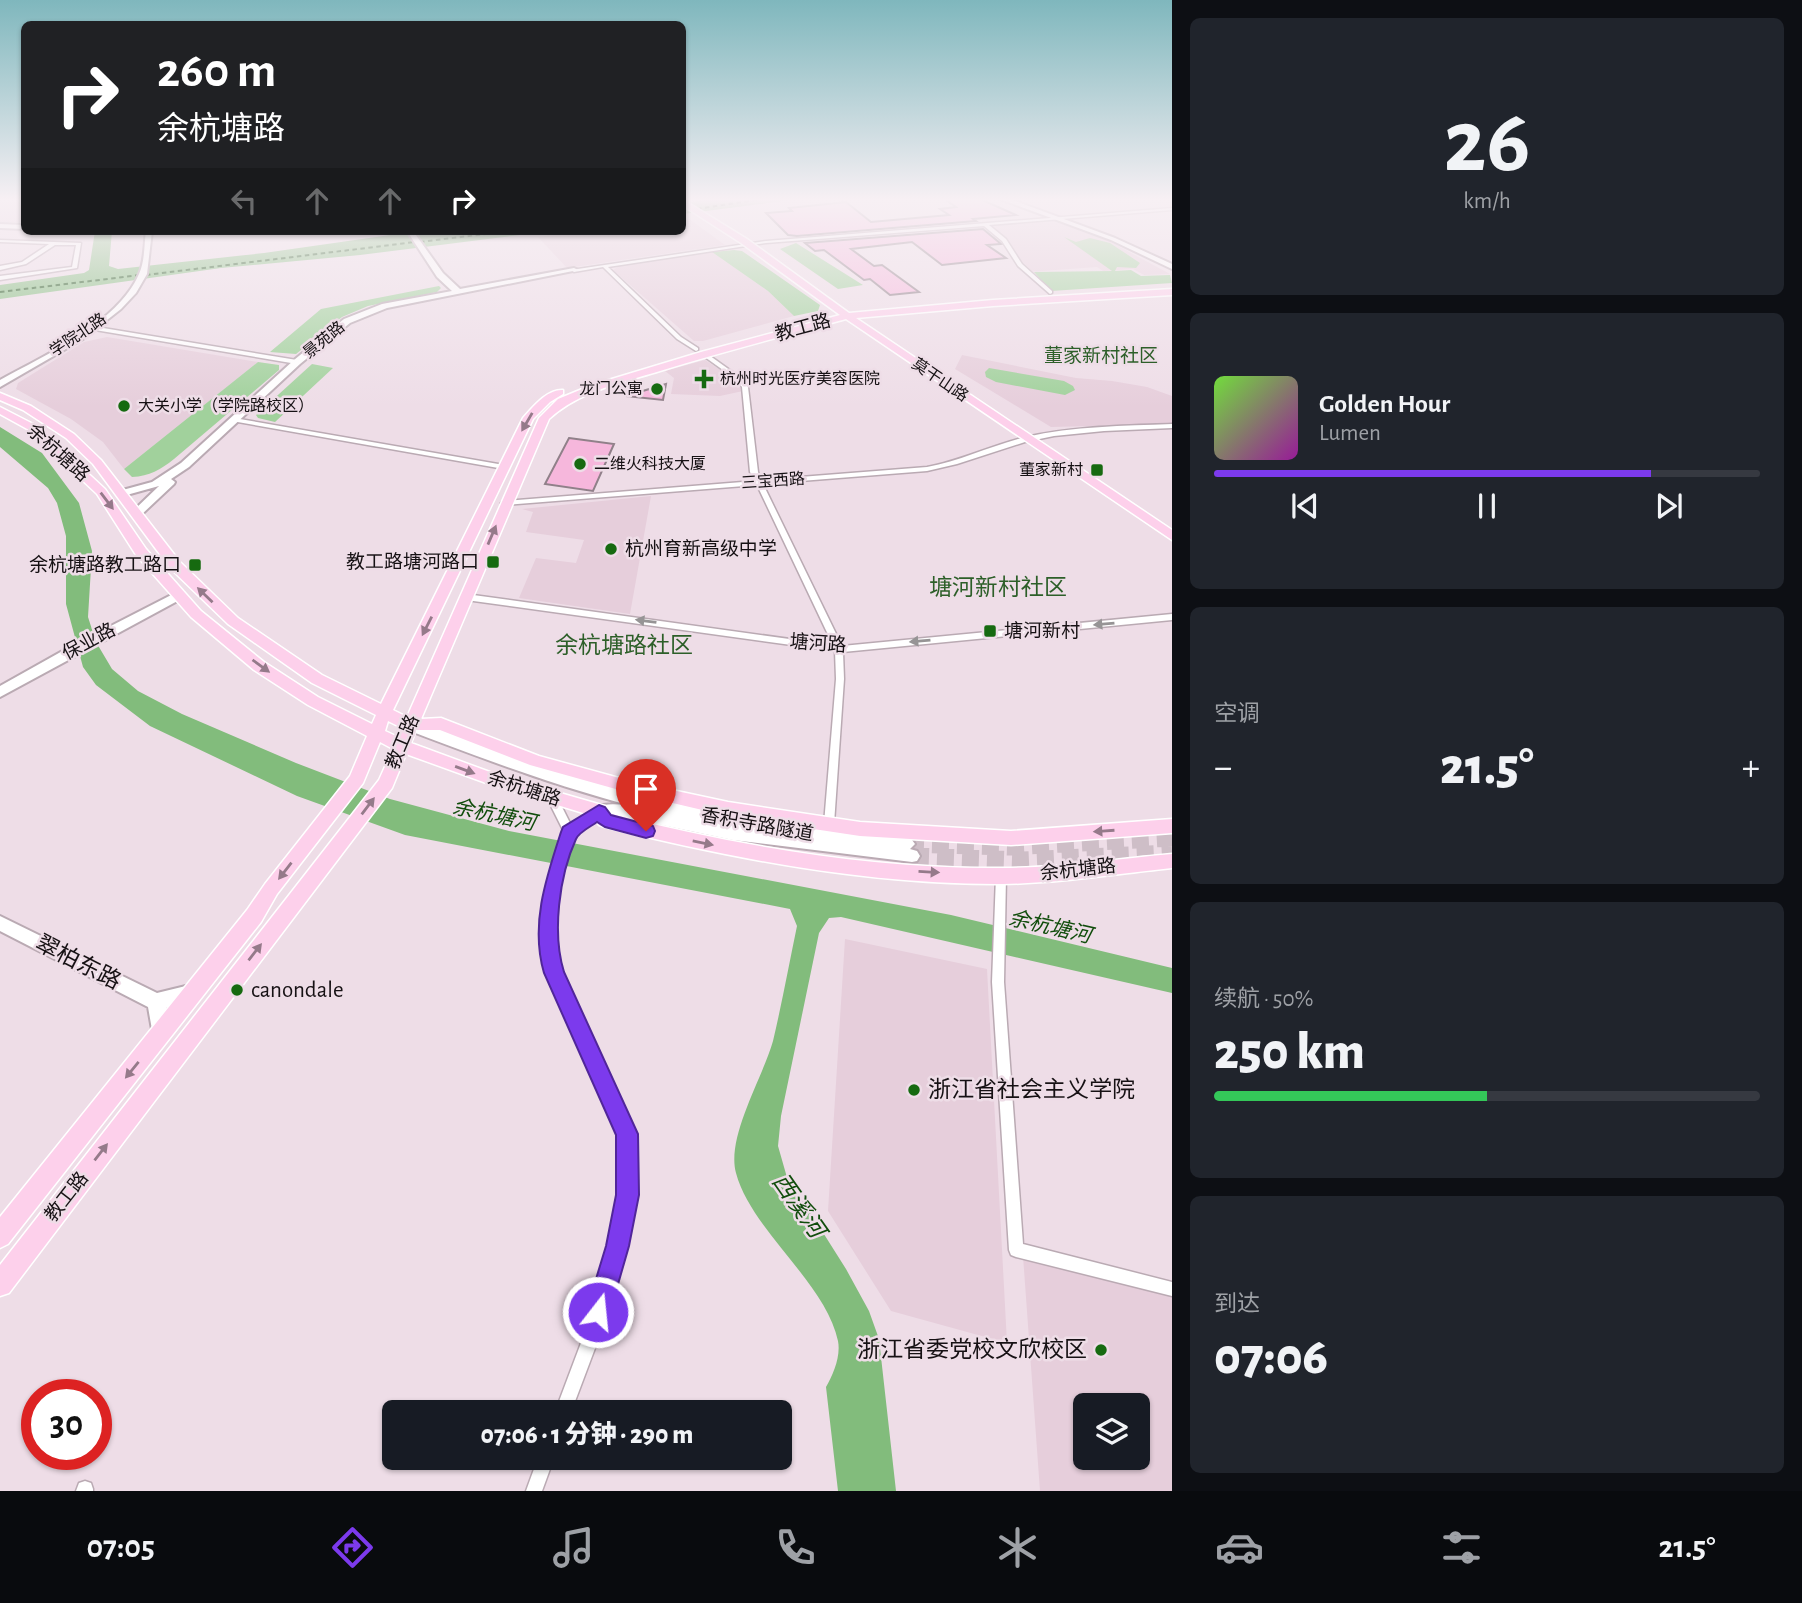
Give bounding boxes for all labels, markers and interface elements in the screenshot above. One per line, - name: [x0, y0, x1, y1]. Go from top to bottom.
- text: 260 m: [157, 47, 276, 96]
- icon: right: [42, 49, 133, 140]
- text: 26: [1444, 97, 1530, 188]
- text: 余杭塘路: [157, 113, 285, 145]
- icon: left: [225, 182, 263, 220]
- icon: ahead: [298, 182, 336, 220]
- icon: ahead: [371, 182, 409, 220]
- icon: right: [444, 182, 482, 220]
- text: km/h: [1463, 190, 1511, 213]
- street label: 学院北路: [46, 310, 109, 360]
- street label: 教工路: [773, 310, 833, 345]
- street label: 景苑路: [300, 318, 348, 361]
- district label: 董家新村社区: [1044, 345, 1158, 366]
- street label: 莫干山路: [909, 355, 972, 405]
- marker: 杭州时光医疗美容医院: [694, 369, 714, 389]
- place label: 杭州时光医疗美容医院: [720, 370, 880, 387]
- place label: 龙门公寓: [579, 380, 643, 397]
- marker: 龙门公寓: [649, 381, 665, 397]
- text: Golden Hour: [1319, 391, 1450, 417]
- place label: 大关小学（学院路校区）: [138, 397, 314, 414]
- marker: 大关小学（学院路校区）: [116, 398, 132, 414]
- one-way arrow: [521, 412, 533, 431]
- street label: 余杭塘路: [23, 419, 94, 485]
- text: Lumen: [1319, 422, 1381, 445]
- place label: 二维火科技大厦: [594, 455, 706, 472]
- marker: 二维火科技大厦: [572, 456, 588, 472]
- place label: 董家新村: [1019, 461, 1083, 478]
- marker: 董家新村: [1089, 462, 1105, 478]
- street label: 三宝西路: [740, 470, 805, 491]
- icon: previous: [1286, 487, 1324, 525]
- icon: pause: [1468, 487, 1506, 525]
- icon: next: [1650, 487, 1688, 525]
- one-way arrow: [100, 492, 114, 510]
- one-way arrow: [487, 524, 498, 545]
- place label: 杭州育新高级中学: [625, 538, 777, 559]
- marker: 杭州育新高级中学: [603, 541, 619, 557]
- place label: 教工路塘河路口: [346, 551, 479, 572]
- place label: 余杭塘路教工路口: [29, 554, 181, 575]
- marker: 教工路塘河路口: [485, 554, 501, 570]
- marker: 余杭塘路教工路口: [187, 557, 203, 573]
- district label: 塘河新村社区: [929, 575, 1067, 600]
- one-way arrow: [197, 588, 214, 604]
- one-way arrow: [422, 616, 433, 636]
- one-way arrow: [635, 616, 657, 627]
- street label: 保业路: [59, 619, 119, 664]
- one-way arrow: [1093, 619, 1115, 630]
- place label: 塘河新村: [1004, 620, 1080, 641]
- marker: 塘河新村: [982, 623, 998, 639]
- street label: 塘河路: [789, 631, 847, 655]
- district label: 余杭塘路社区: [555, 633, 693, 658]
- one-way arrow: [909, 635, 931, 646]
- one-way arrow: [252, 659, 270, 673]
- text: 空调: [1214, 703, 1260, 726]
- street label: 教工路: [382, 712, 423, 772]
- text: 21.5°: [1440, 741, 1534, 793]
- text: −: [1214, 749, 1232, 787]
- text: +: [1742, 749, 1760, 787]
- pin: [616, 759, 676, 831]
- one-way arrow: [455, 764, 476, 775]
- street label: 余杭塘路: [485, 766, 564, 810]
- icon: arrive: [627, 770, 665, 808]
- water label: 余杭塘河: [451, 795, 541, 835]
- one-way arrow: [360, 797, 374, 815]
- street label: 香积寺路隧道: [699, 804, 815, 844]
- one-way arrow: [1093, 826, 1115, 837]
- one-way arrow: [692, 838, 714, 849]
- street label: 余杭塘路: [1039, 855, 1117, 883]
- one-way arrow: [277, 861, 292, 879]
- one-way arrow: [918, 867, 940, 878]
- water label: 余杭塘河: [1007, 906, 1097, 948]
- street label: 翠柏东路: [32, 930, 125, 994]
- one-way arrow: [248, 944, 263, 962]
- place label: canondale: [251, 979, 344, 1002]
- marker: canondale: [229, 982, 245, 998]
- text: 续航 · 50%: [1214, 988, 1314, 1011]
- text: 250 km: [1214, 1026, 1365, 1078]
- one-way arrow: [124, 1061, 139, 1079]
- place label: 浙江省社会主义学院: [928, 1077, 1135, 1102]
- marker: 浙江省社会主义学院: [906, 1082, 922, 1098]
- one-way arrow: [94, 1143, 108, 1161]
- street label: 教工路: [41, 1168, 92, 1225]
- water label: 西溪河: [768, 1168, 832, 1246]
- position arrow: [561, 1275, 635, 1349]
- text: 到达: [1214, 1293, 1260, 1316]
- text: 07:06: [1214, 1331, 1328, 1383]
- place label: 浙江省委党校文欣校区: [857, 1337, 1087, 1362]
- marker: 浙江省委党校文欣校区: [1093, 1342, 1109, 1358]
- speed limit sign: 30: [21, 1379, 112, 1470]
- map controls: [1073, 1393, 1150, 1470]
- button: layers: [1073, 1393, 1150, 1470]
- text: 07:06 · 1 分钟 · 290 m: [481, 1422, 693, 1448]
- icon: directions: [328, 1523, 377, 1572]
- icon: music: [549, 1523, 598, 1572]
- icon: phone: [771, 1523, 820, 1572]
- icon: climate: [993, 1523, 1042, 1572]
- icon: car: [1215, 1523, 1264, 1572]
- icon: filters: [1437, 1523, 1486, 1572]
- text: 07:05: [86, 1531, 155, 1563]
- text: 21.5°: [1658, 1531, 1716, 1563]

